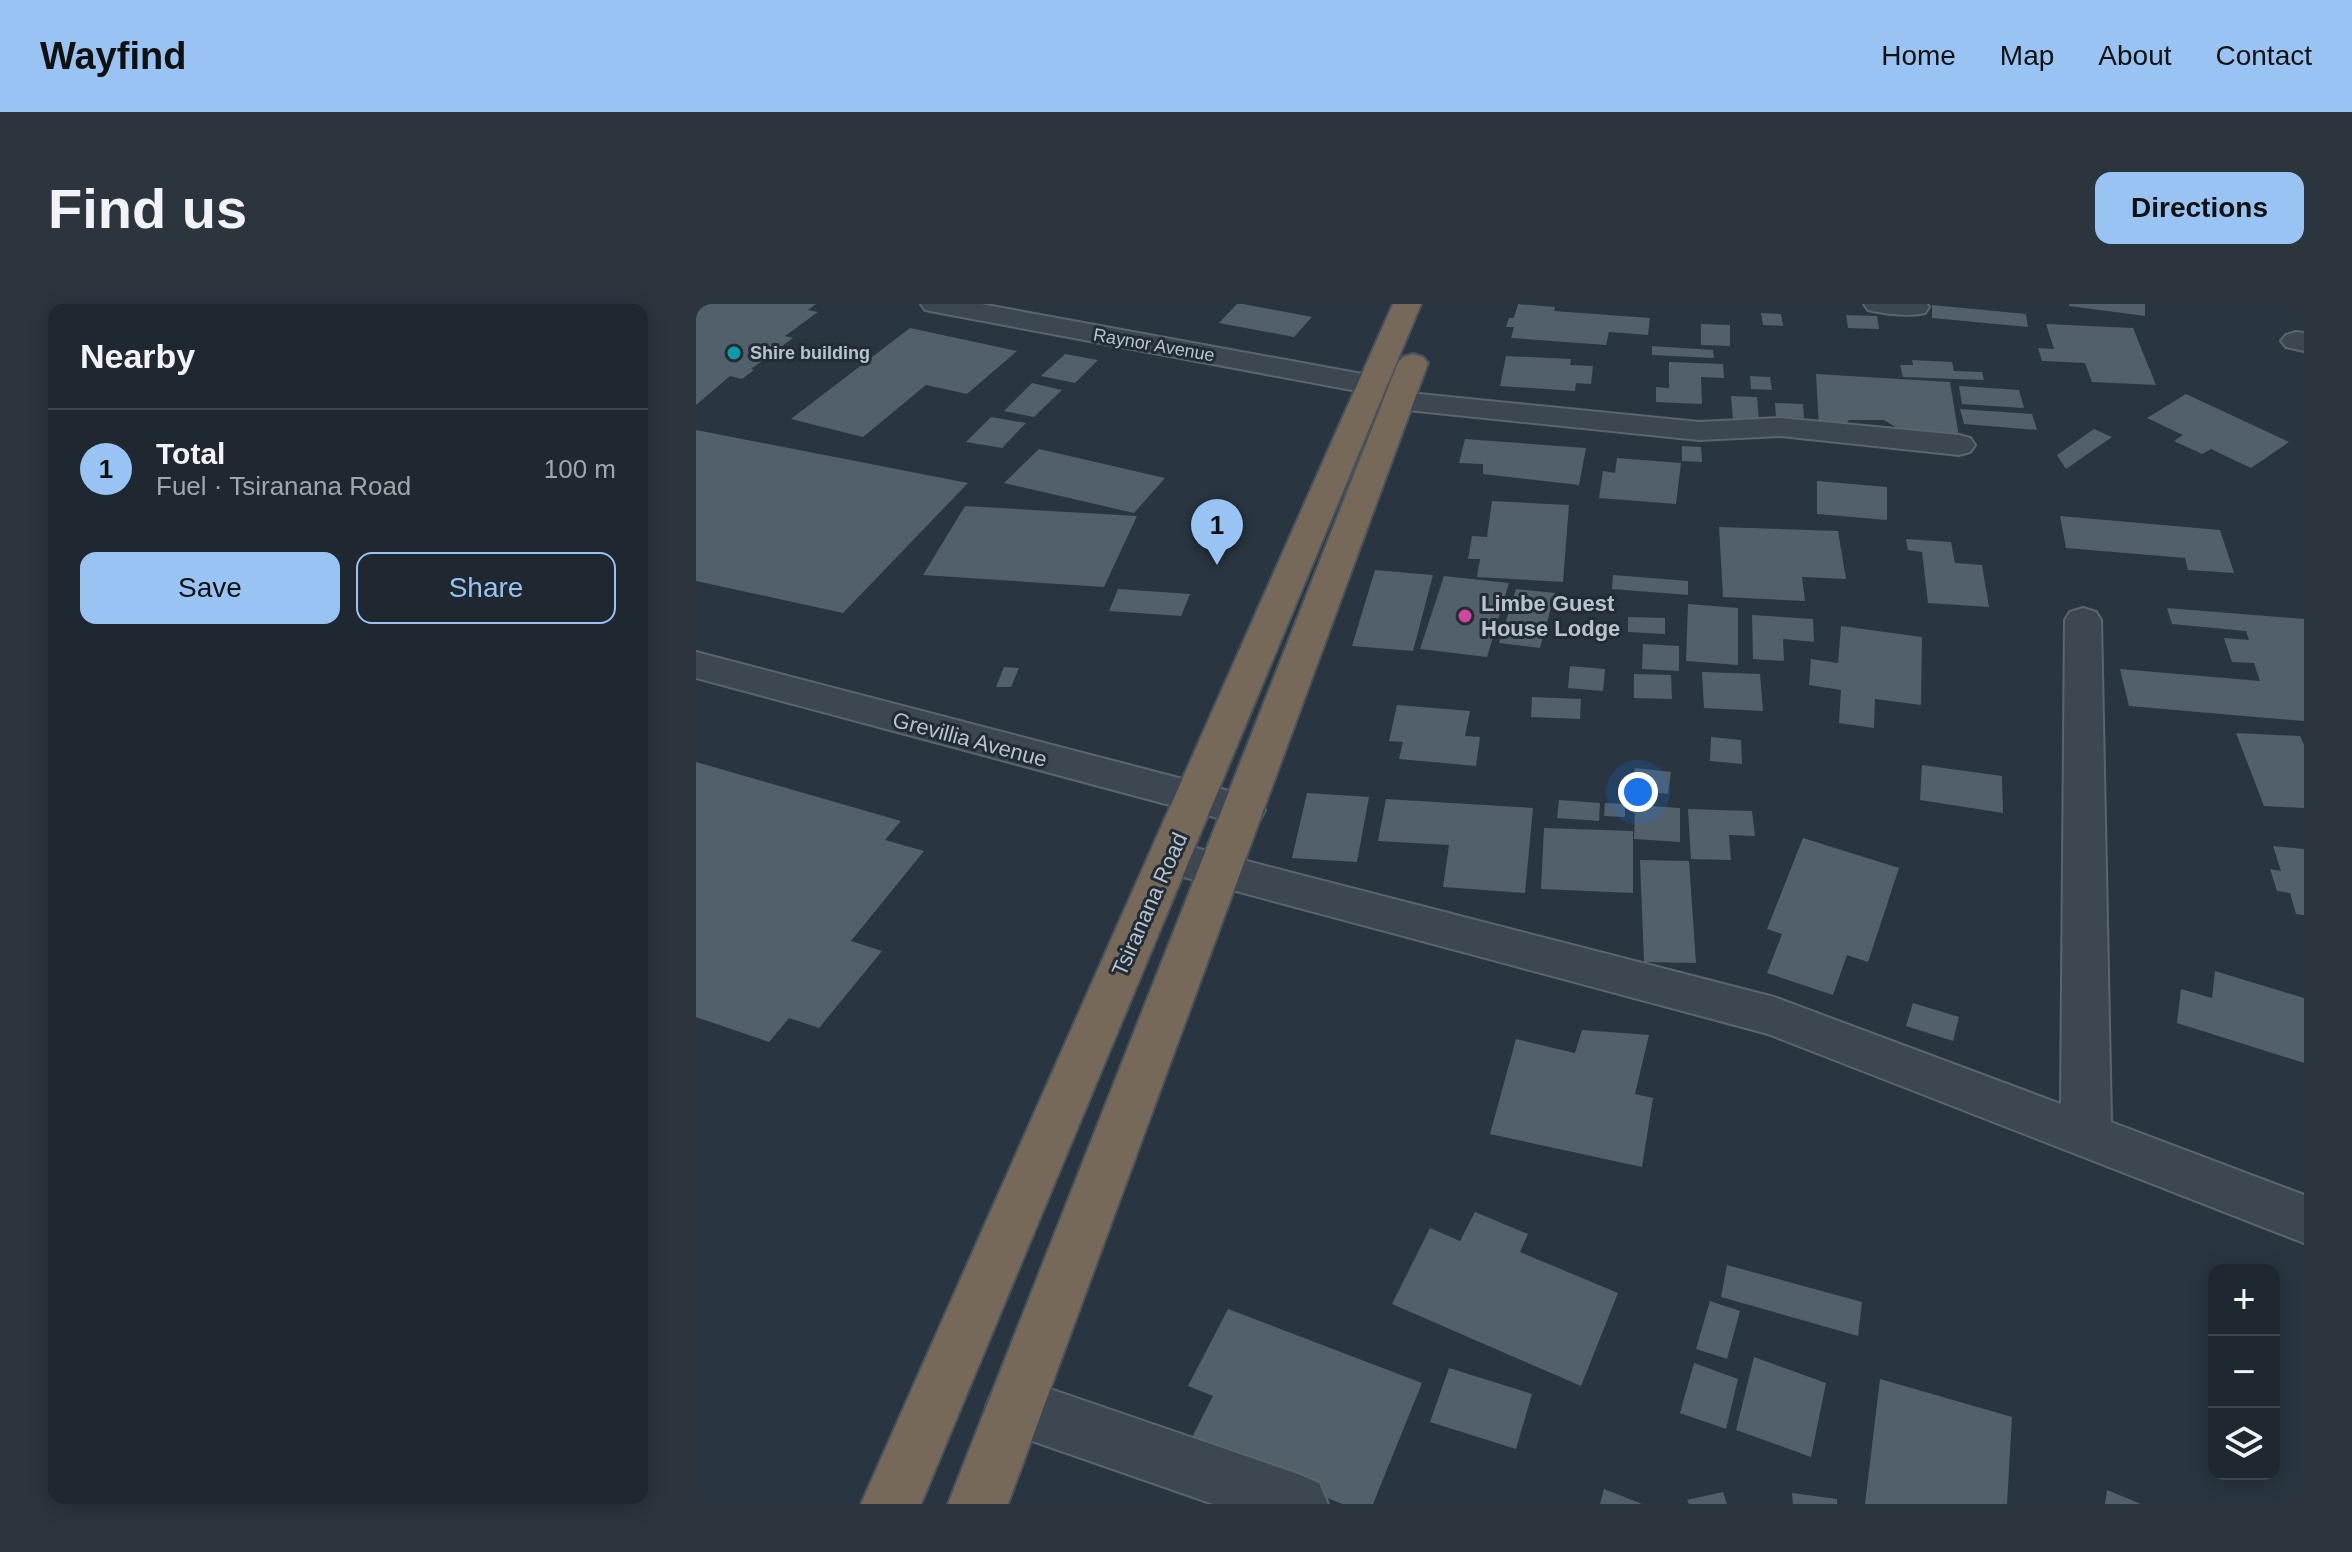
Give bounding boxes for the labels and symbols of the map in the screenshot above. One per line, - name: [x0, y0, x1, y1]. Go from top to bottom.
- street label: Raynor Avenue: [1092, 324, 1216, 366]
- place label: Shire building: [750, 343, 870, 363]
- marker: Shire building: [725, 344, 743, 362]
- pin: 1: [1191, 499, 1243, 565]
- place label: Limbe Guest House Lodge: [1481, 591, 1620, 641]
- marker: Limbe Guest House Lodge: [1456, 607, 1474, 625]
- street label: Grevillia Avenue: [890, 707, 1050, 772]
- your location: [1618, 772, 1658, 812]
- street label: Tsiranana Road: [1107, 829, 1192, 980]

